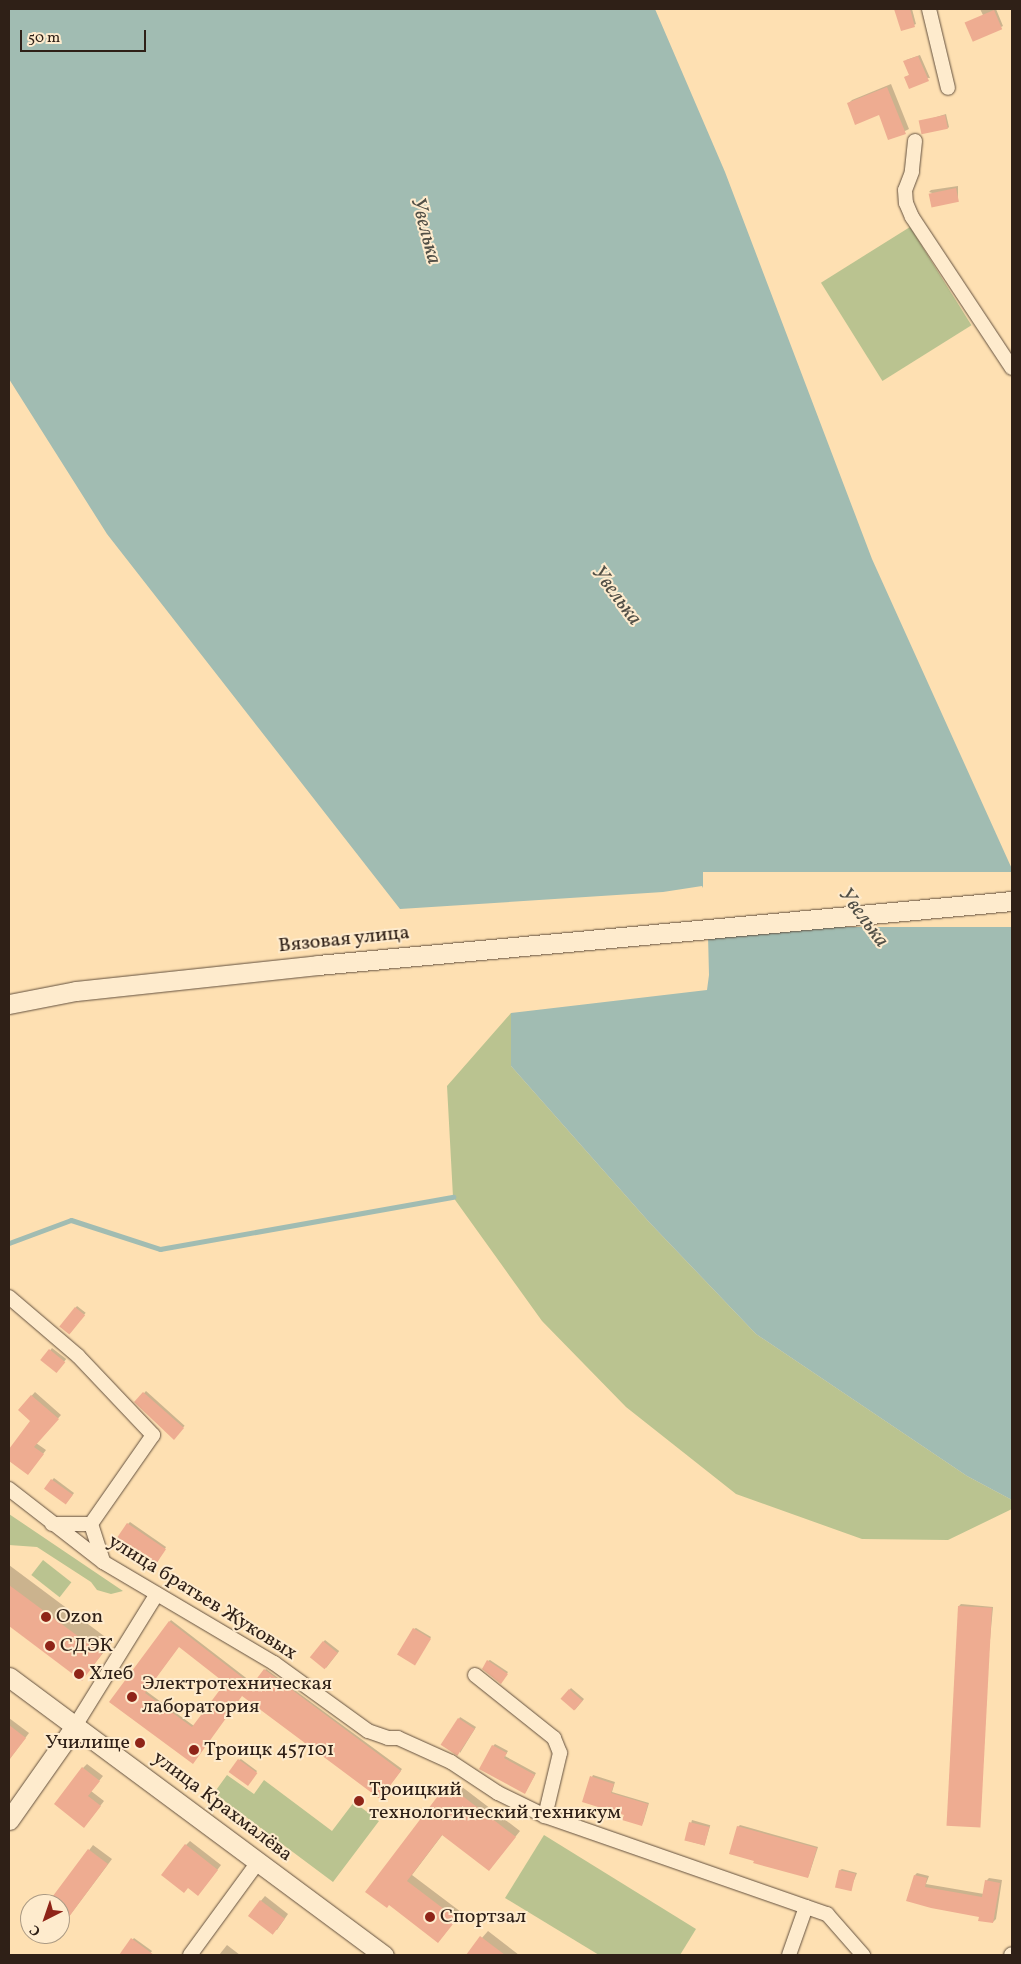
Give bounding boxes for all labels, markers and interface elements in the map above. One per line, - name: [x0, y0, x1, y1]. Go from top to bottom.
- scale bar: [22, 20, 149, 52]
- text: 50 m: [28, 28, 60, 49]
- water label: Увелька: [404, 195, 446, 267]
- water label: Увелька: [585, 561, 647, 631]
- water label: Увелька: [832, 883, 894, 953]
- street label: Вязовая улица: [277, 921, 411, 959]
- street label: улица братьев Жуковых: [103, 1530, 301, 1666]
- place label: Ozon: [56, 1605, 103, 1629]
- marker: Ozon: [40, 1611, 52, 1623]
- place label: СДЭК: [60, 1634, 113, 1658]
- marker: СДЭК: [44, 1640, 56, 1652]
- place label: Хлеб: [89, 1662, 133, 1686]
- marker: Хлеб: [73, 1668, 85, 1680]
- place label: Электротехническая лаборатория: [142, 1673, 332, 1720]
- marker: Электротехническая лаборатория: [126, 1691, 138, 1703]
- place label: Училище: [45, 1731, 130, 1755]
- marker: Училище: [134, 1737, 146, 1749]
- place label: Троицк 457101: [204, 1738, 334, 1762]
- marker: Троицк 457101: [188, 1744, 200, 1756]
- street label: улица Крахмалёва: [147, 1747, 297, 1867]
- place label: Троицкий технологический техникум: [369, 1778, 622, 1825]
- marker: Троицкий технологический техникум: [353, 1795, 365, 1807]
- north arrow: [20, 1894, 70, 1944]
- place label: Спортзал: [440, 1905, 526, 1929]
- marker: Спортзал: [424, 1911, 436, 1923]
- text: С: [26, 1920, 45, 1940]

